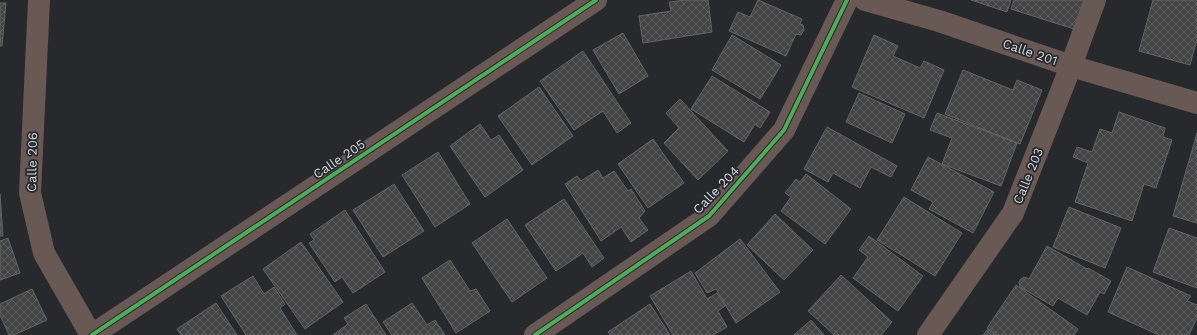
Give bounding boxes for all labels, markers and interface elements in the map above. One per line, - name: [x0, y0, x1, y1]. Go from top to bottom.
- street label: Calle 201: [1001, 36, 1059, 68]
- street label: Calle 206: [24, 132, 40, 192]
- street label: Calle 205: [310, 136, 368, 182]
- street label: Calle 203: [1010, 146, 1046, 206]
- street label: Calle 204: [690, 163, 742, 217]

